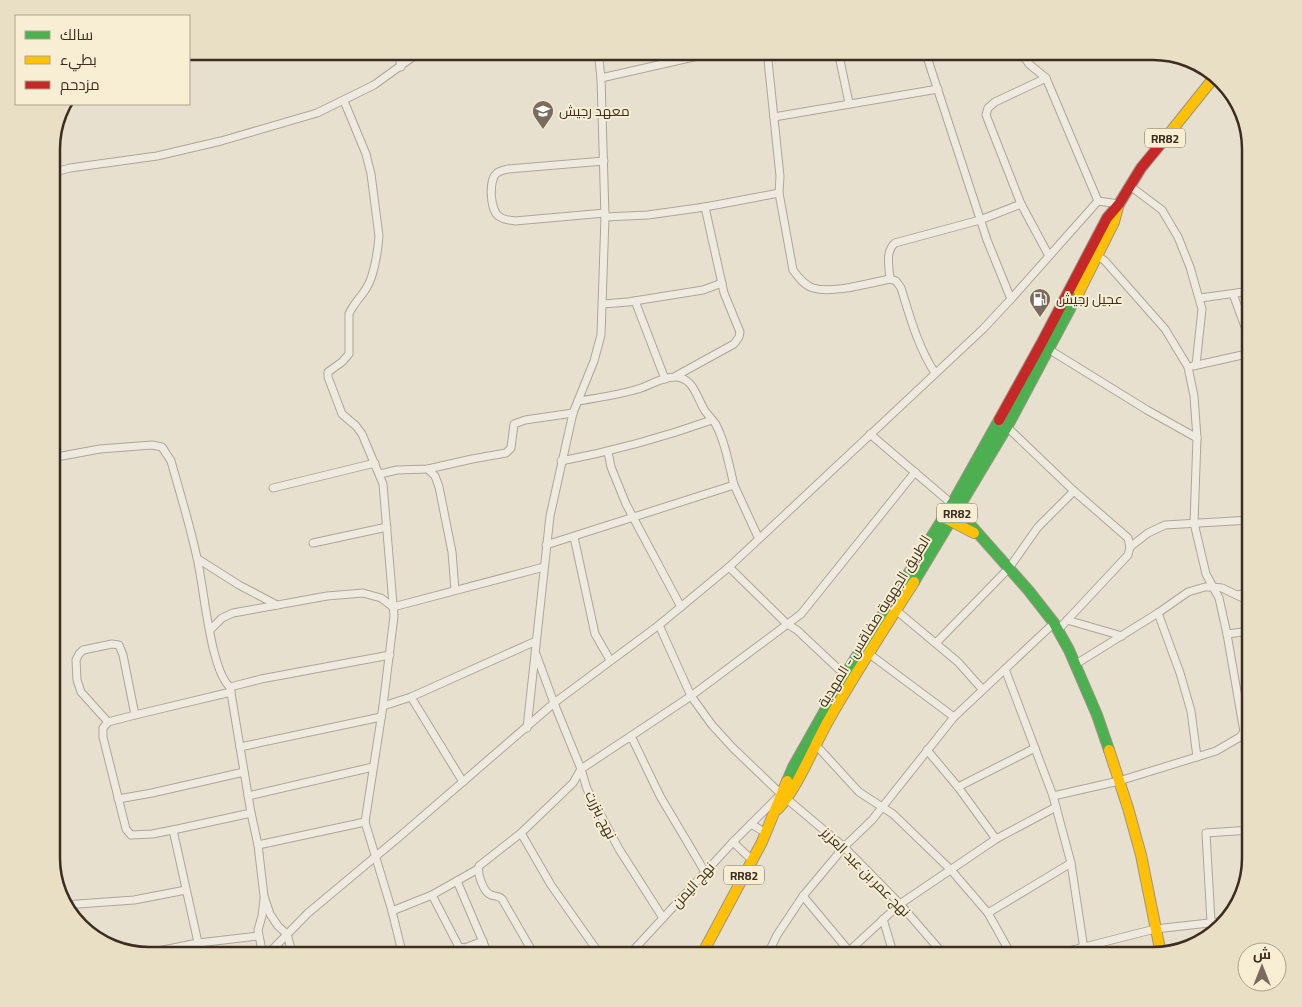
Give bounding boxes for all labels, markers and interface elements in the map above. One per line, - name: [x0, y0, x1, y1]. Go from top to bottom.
- legend: [15, 15, 190, 105]
- text: سالك: [60, 20, 93, 49]
- text: بطيء: [60, 45, 97, 74]
- text: مزدحم: [60, 70, 100, 99]
- place label: معهد رجيش: [559, 98, 630, 124]
- school or university icon: معهد رجيش: [531, 99, 555, 130]
- road number: RR82: [1145, 128, 1185, 148]
- place label: عجيل رجيش: [1056, 286, 1123, 312]
- fuel station icon: عجيل رجيش: [1028, 287, 1052, 318]
- road number: RR82: [937, 503, 977, 522]
- street label: الطريق الجهوية صفاقس - المهدية: [810, 530, 938, 712]
- street label: نهج بنزرت: [578, 786, 624, 844]
- street label: نهج عمر بن عبد العزيز: [814, 820, 917, 923]
- street label: نهج اليمن: [665, 856, 721, 914]
- road number: RR82: [724, 866, 764, 884]
- text: ش: [1253, 941, 1271, 967]
- north arrow: [1237, 942, 1287, 992]

